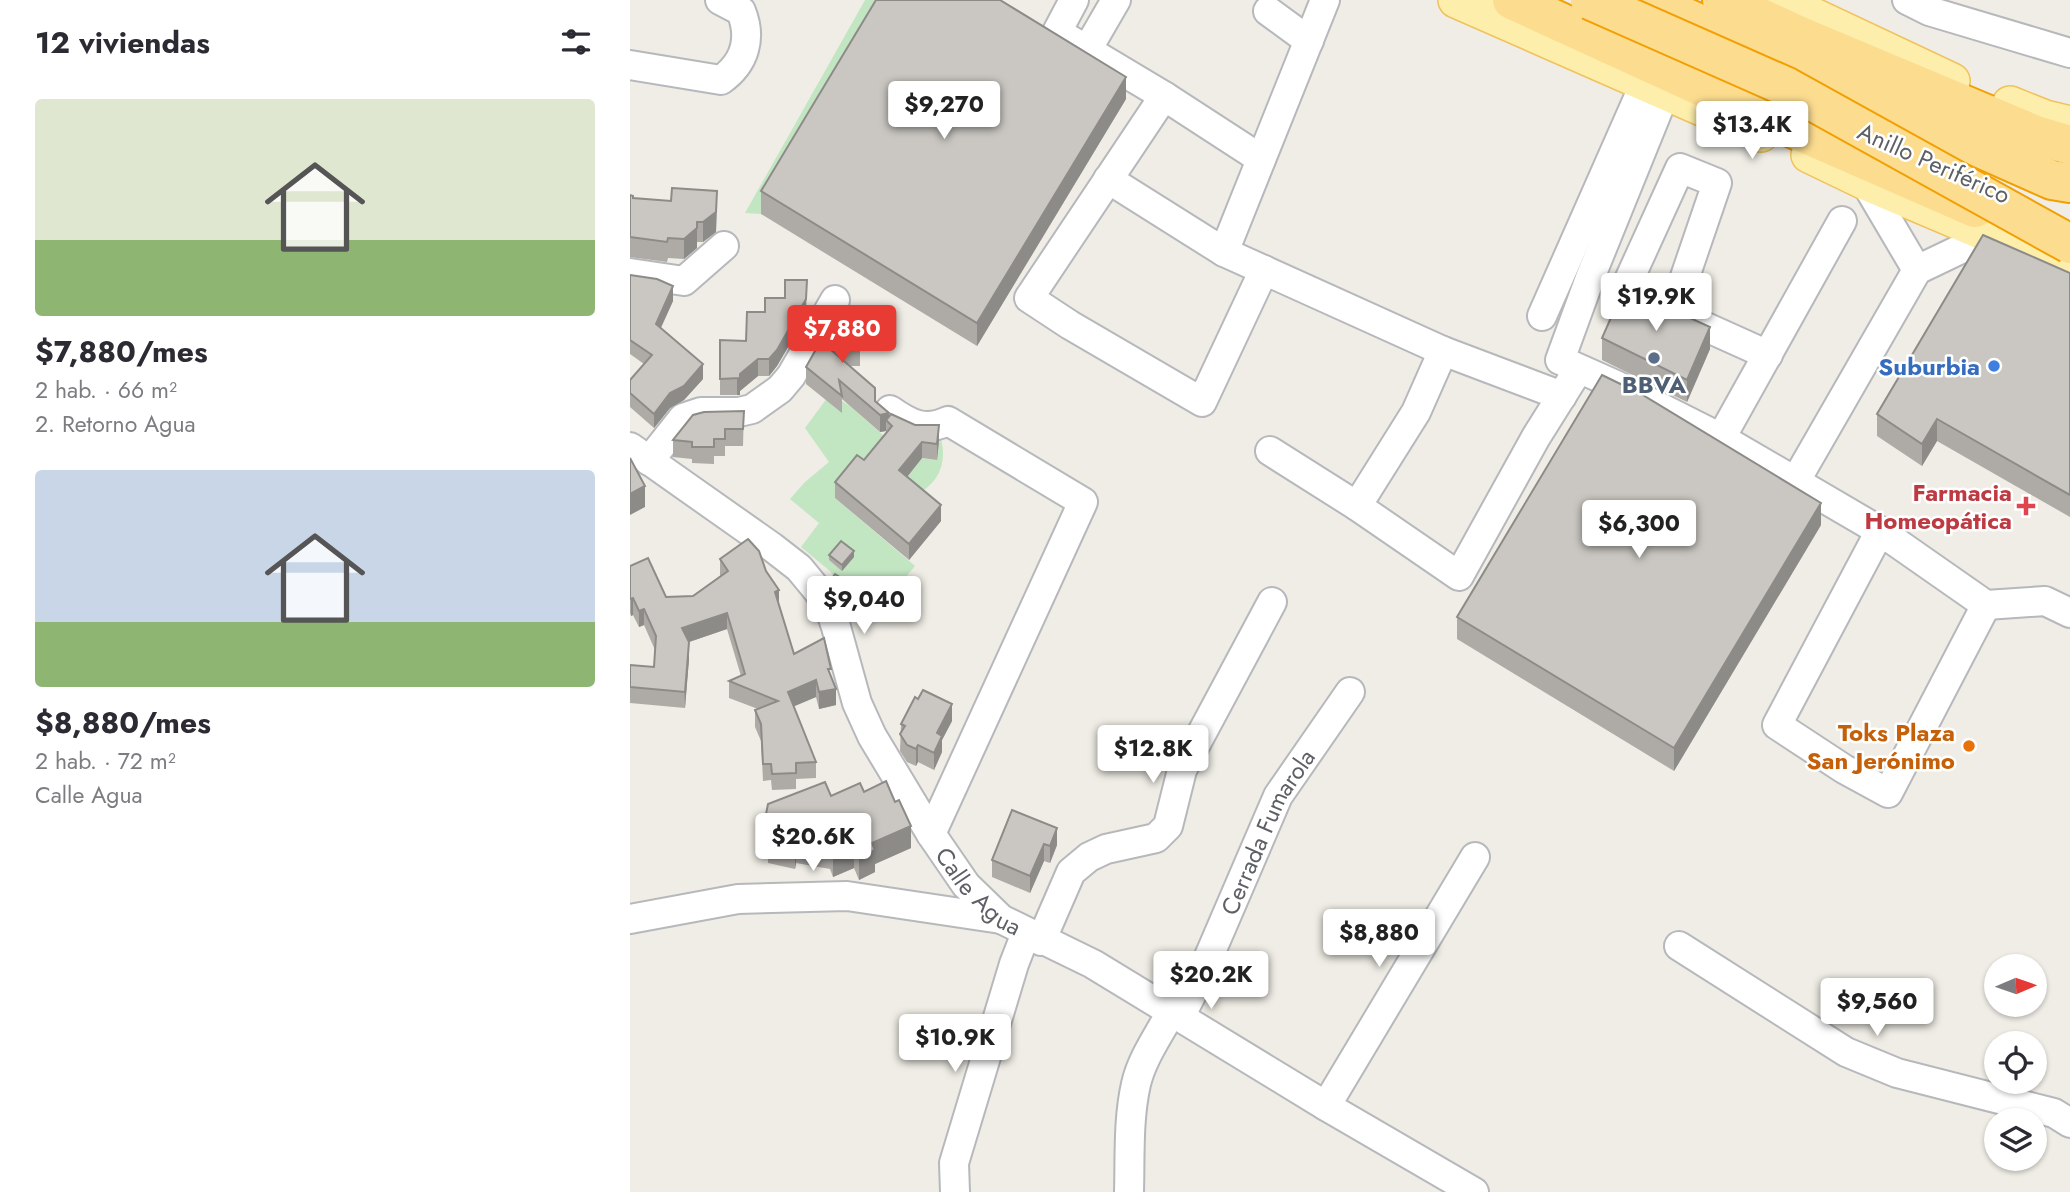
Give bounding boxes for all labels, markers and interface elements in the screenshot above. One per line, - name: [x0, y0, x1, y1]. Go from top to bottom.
- text: 12 viviendas: [35, 21, 210, 64]
- icon: filters: [557, 23, 595, 61]
- pin: $9,270: [887, 82, 1001, 141]
- text: $9,270: [904, 87, 984, 121]
- pin: $13.4K: [1695, 102, 1809, 161]
- text: $13.4K: [1712, 107, 1792, 141]
- street label: Anillo Periférico: [1852, 114, 2016, 212]
- icon: home: [252, 144, 378, 270]
- pin: $19.9K: [1599, 274, 1713, 333]
- text: $19.9K: [1617, 279, 1695, 313]
- pin: $7,880: [785, 306, 899, 365]
- text: $7,880: [803, 311, 881, 345]
- text: $7,880/mes: [35, 330, 208, 373]
- place label: Suburbia: [1878, 349, 1980, 384]
- marker: BBVA: [1646, 350, 1662, 366]
- marker: Suburbia: [1986, 358, 2002, 374]
- place label: BBVA: [1622, 367, 1687, 402]
- text: 2 hab. · 66 m²: [35, 373, 177, 407]
- text: 2. Retorno Agua: [35, 407, 196, 441]
- place label: Farmacia Homeopática: [1864, 475, 2012, 538]
- marker: Farmacia Homeopática: [2018, 498, 2034, 514]
- pin: $6,300: [1582, 500, 1696, 560]
- text: $6,300: [1598, 506, 1680, 540]
- icon: home: [252, 515, 378, 641]
- pin: $9,040: [807, 576, 921, 636]
- text: $9,040: [823, 582, 905, 616]
- text: $8,880/mes: [35, 701, 211, 744]
- place label: Toks Plaza San Jerónimo: [1806, 715, 1955, 778]
- pin: $12.8K: [1096, 726, 1210, 785]
- text: $12.8K: [1113, 731, 1193, 765]
- marker: Toks Plaza San Jerónimo: [1961, 738, 1977, 754]
- street label: Cerrada Fumarola: [1211, 742, 1323, 920]
- text: 2 hab. · 72 m²: [35, 744, 176, 778]
- text: Calle Agua: [35, 778, 143, 812]
- pin: $20.6K: [756, 814, 870, 873]
- text: $20.6K: [771, 819, 855, 853]
- street label: Calle Agua: [927, 840, 1027, 944]
- pin: $8,880: [1322, 909, 1436, 969]
- text: $8,880: [1339, 915, 1419, 949]
- pin: $20.2K: [1154, 951, 1268, 1011]
- north arrow: [1984, 954, 2048, 1017]
- map controls: [1984, 954, 2047, 1171]
- text: $20.2K: [1169, 957, 1253, 991]
- pin: $9,560: [1820, 978, 1934, 1038]
- text: $9,560: [1837, 984, 1917, 1018]
- pin: $10.9K: [898, 1014, 1012, 1074]
- text: $10.9K: [915, 1020, 995, 1054]
- button: locate: [1984, 1031, 2047, 1094]
- button: layers: [1984, 1108, 2047, 1171]

